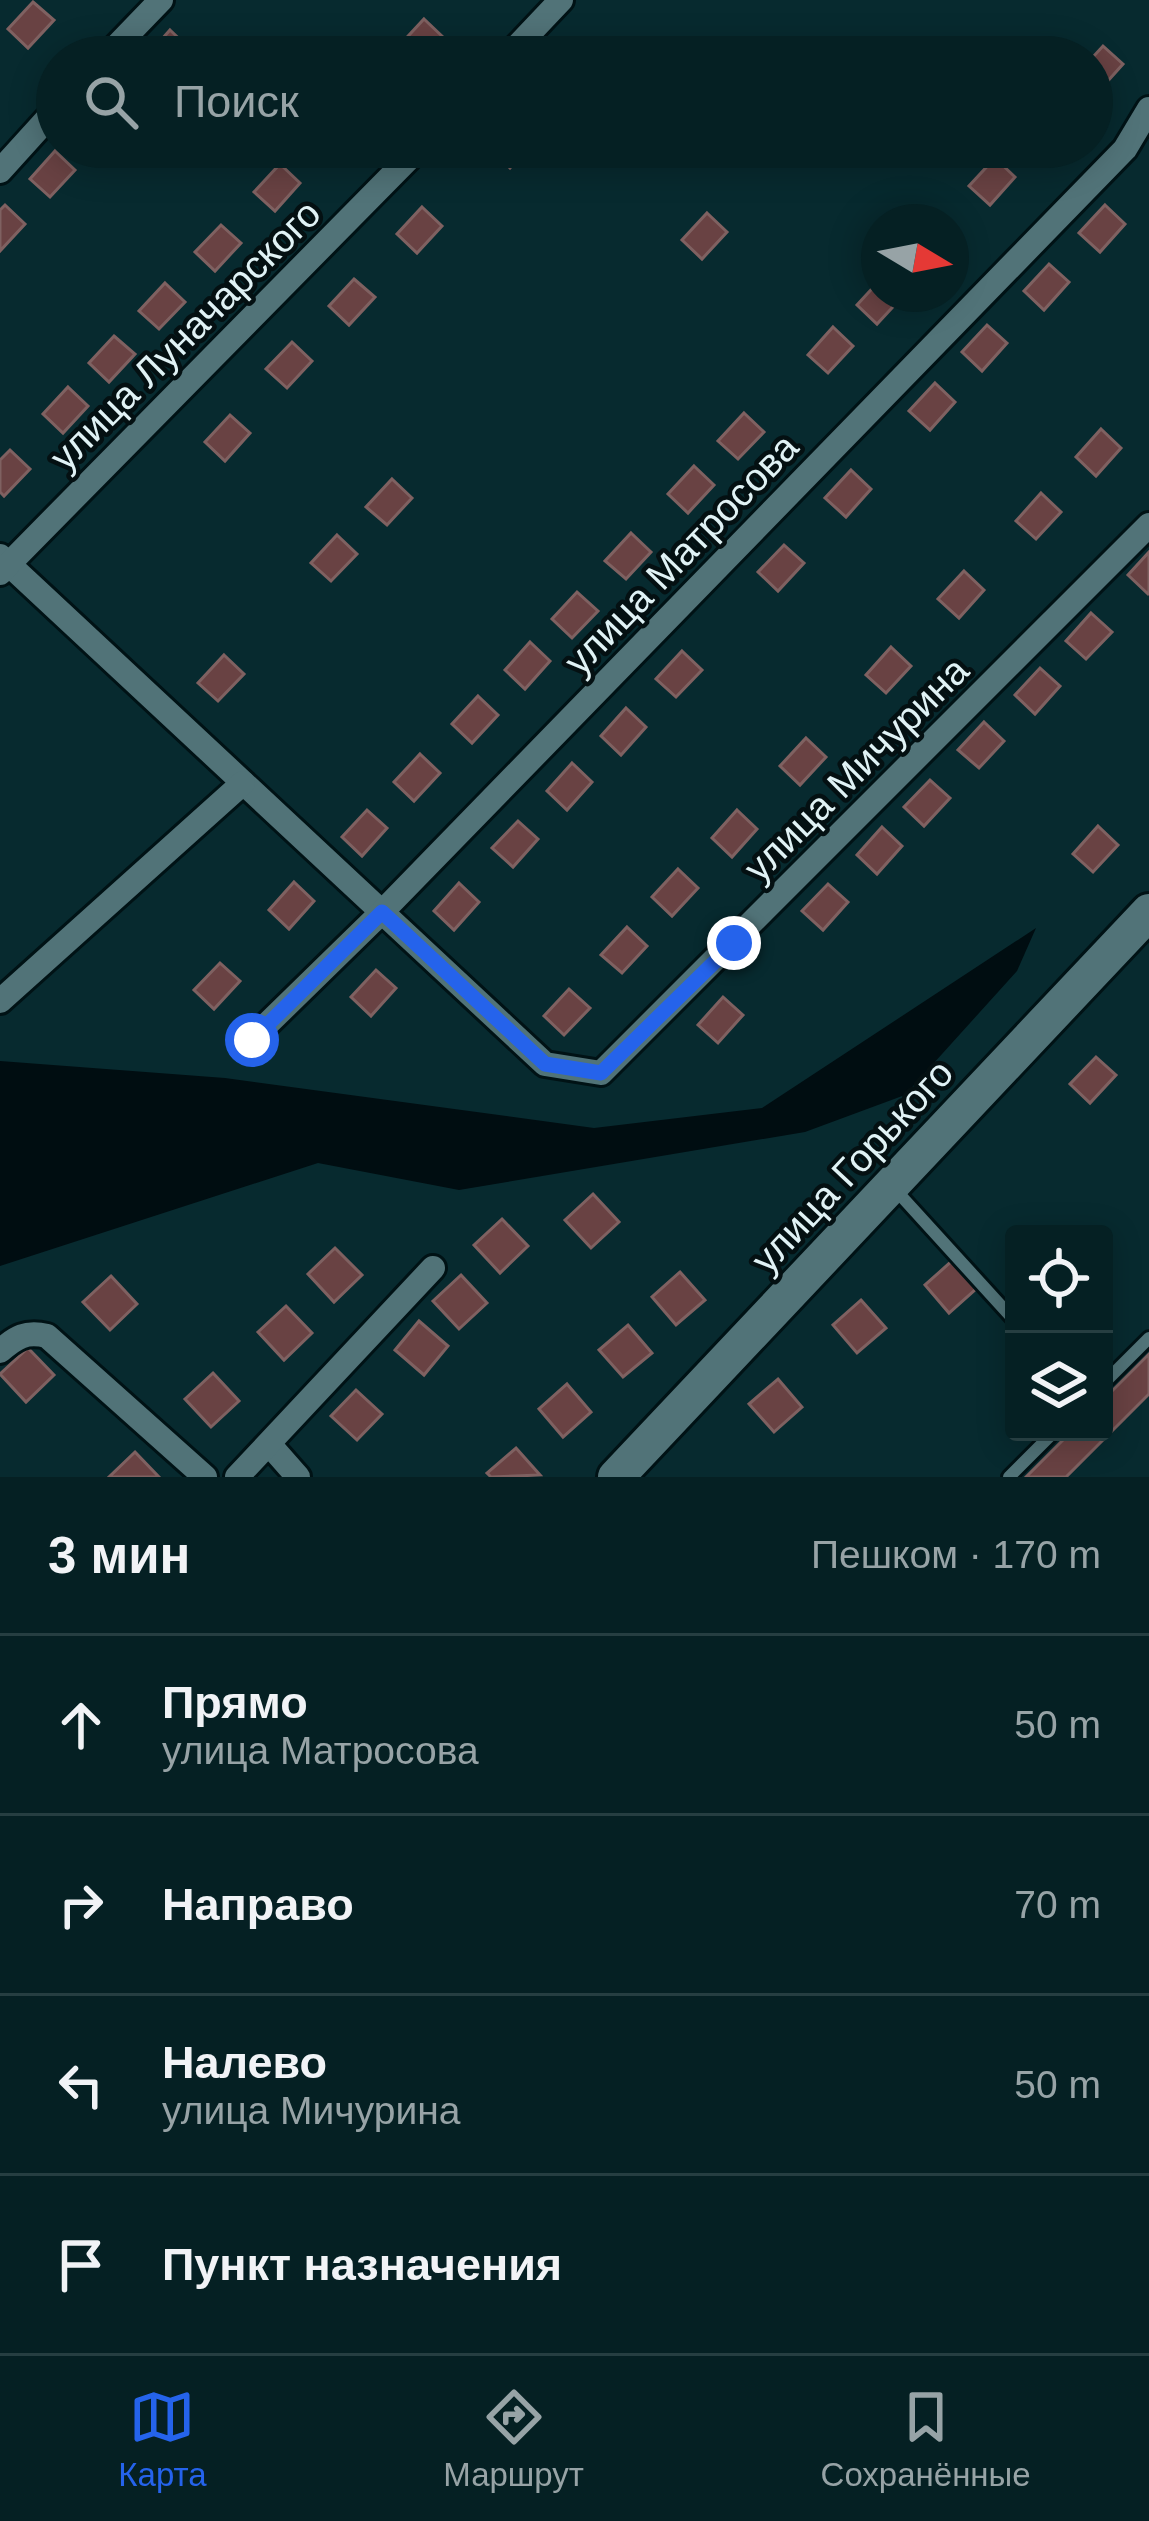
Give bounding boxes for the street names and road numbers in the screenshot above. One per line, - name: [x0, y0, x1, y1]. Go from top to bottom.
- street label: улица Луначарского: [41, 191, 329, 479]
- street label: улица Матросова: [556, 425, 807, 683]
- street label: улица Мичурина: [735, 648, 977, 890]
- street label: улица Горького: [743, 1051, 961, 1281]

